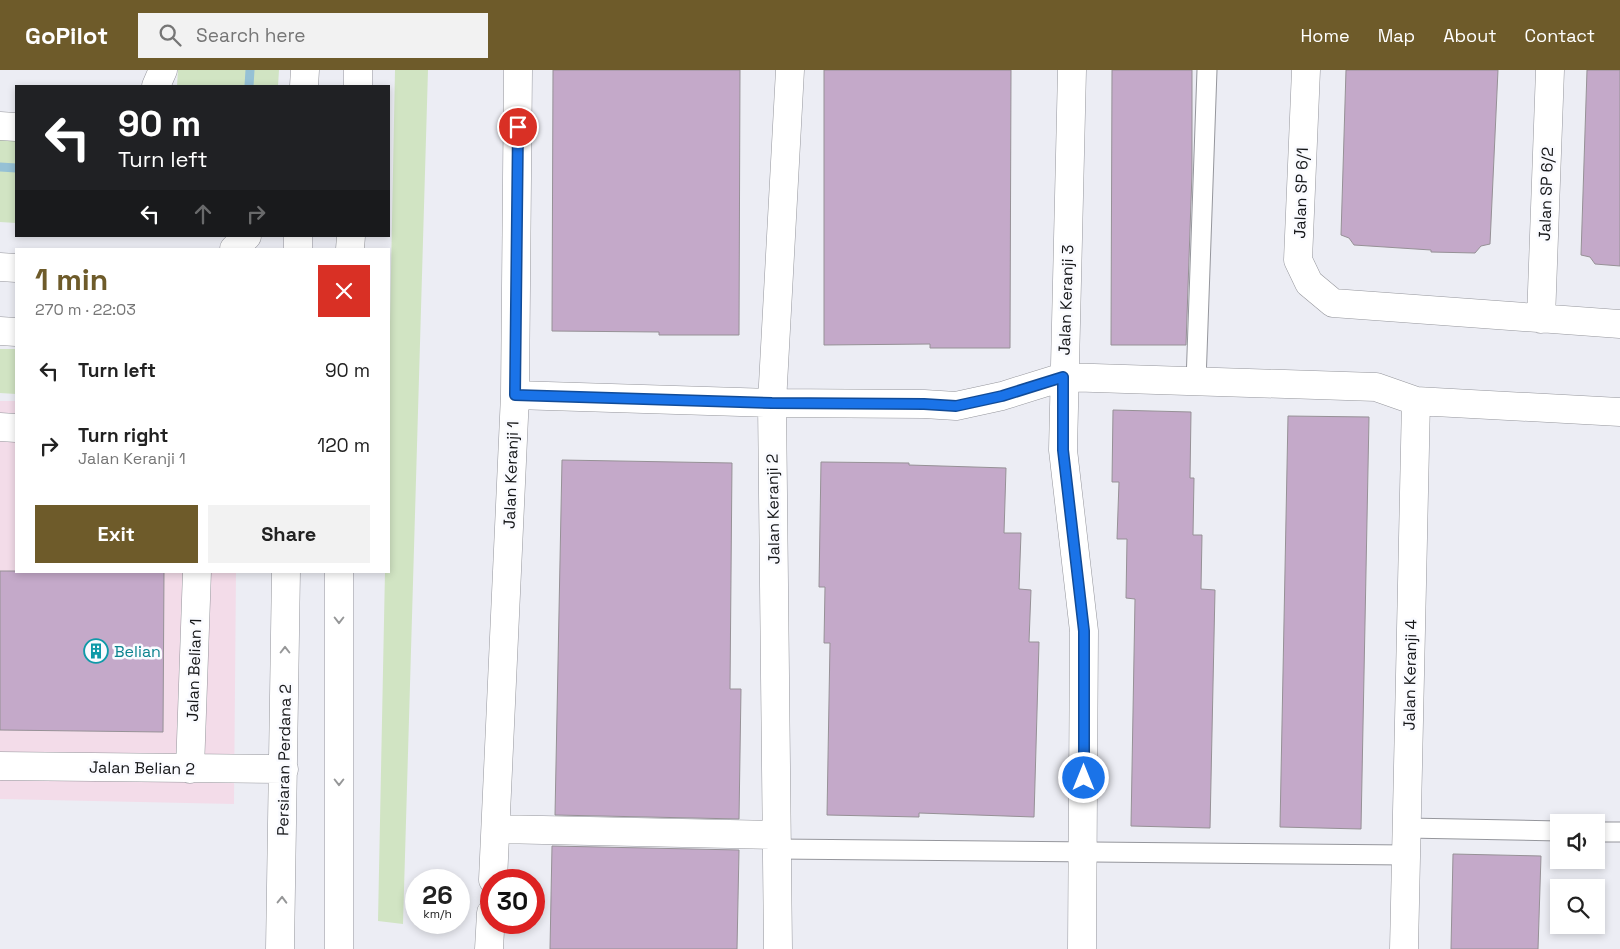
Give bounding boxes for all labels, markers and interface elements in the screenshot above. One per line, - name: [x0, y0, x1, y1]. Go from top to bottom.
- search box: [138, 13, 488, 58]
- text: GoPilot: [25, 20, 108, 51]
- icon: search: [156, 21, 184, 49]
- text: Search here: [196, 23, 306, 48]
- text: Home: [1301, 24, 1350, 47]
- text: Map: [1378, 24, 1415, 47]
- text: About: [1443, 24, 1497, 47]
- text: Contact: [1525, 24, 1595, 47]
- text: 90 m: [118, 102, 201, 146]
- icon: left: [35, 105, 100, 170]
- pin: [497, 106, 539, 148]
- icon: arrive: [504, 113, 532, 141]
- text: Turn left: [118, 145, 208, 173]
- street label: Jalan SP 6/1: [1289, 147, 1313, 239]
- street label: Jalan SP 6/2: [1534, 147, 1558, 241]
- icon: left: [136, 200, 164, 228]
- icon: ahead: [189, 200, 217, 228]
- icon: right: [242, 200, 270, 228]
- street label: Jalan Keranji 3: [1054, 244, 1078, 356]
- text: 1 min: [35, 260, 108, 299]
- button: close: [318, 265, 370, 317]
- text: 270 m · 22:03: [35, 299, 136, 320]
- icon: left: [35, 357, 63, 385]
- text: Turn left: [78, 358, 156, 383]
- text: 90 m: [325, 358, 370, 383]
- street label: Jalan Keranji 1: [499, 421, 523, 529]
- text: Turn right: [78, 423, 168, 448]
- icon: right: [35, 432, 63, 460]
- text: 120 m: [317, 433, 370, 458]
- text: Jalan Keranji 1: [78, 448, 186, 469]
- street label: Jalan Keranji 2: [762, 453, 784, 565]
- button: Exit: [35, 505, 198, 563]
- button: Share: [208, 505, 370, 563]
- one-way arrow: [334, 616, 344, 624]
- street label: Jalan Belian 1: [182, 618, 206, 722]
- street label: Jalan Keranji 4: [1399, 619, 1421, 731]
- building icon: Belian: [83, 638, 109, 664]
- place label: Belian: [114, 641, 161, 662]
- one-way arrow: [280, 646, 291, 654]
- street label: Persiaran Perdana 2: [272, 684, 296, 836]
- position arrow: [1057, 751, 1109, 803]
- street label: Jalan Belian 2: [89, 757, 195, 779]
- one-way arrow: [334, 779, 344, 787]
- map controls: [1550, 814, 1605, 934]
- button: sound: [1550, 814, 1605, 869]
- speed limit sign: 30: [480, 869, 545, 934]
- text: 26: [422, 879, 453, 911]
- button: search: [1550, 879, 1605, 934]
- one-way arrow: [276, 896, 287, 904]
- text: km/h: [423, 906, 452, 922]

